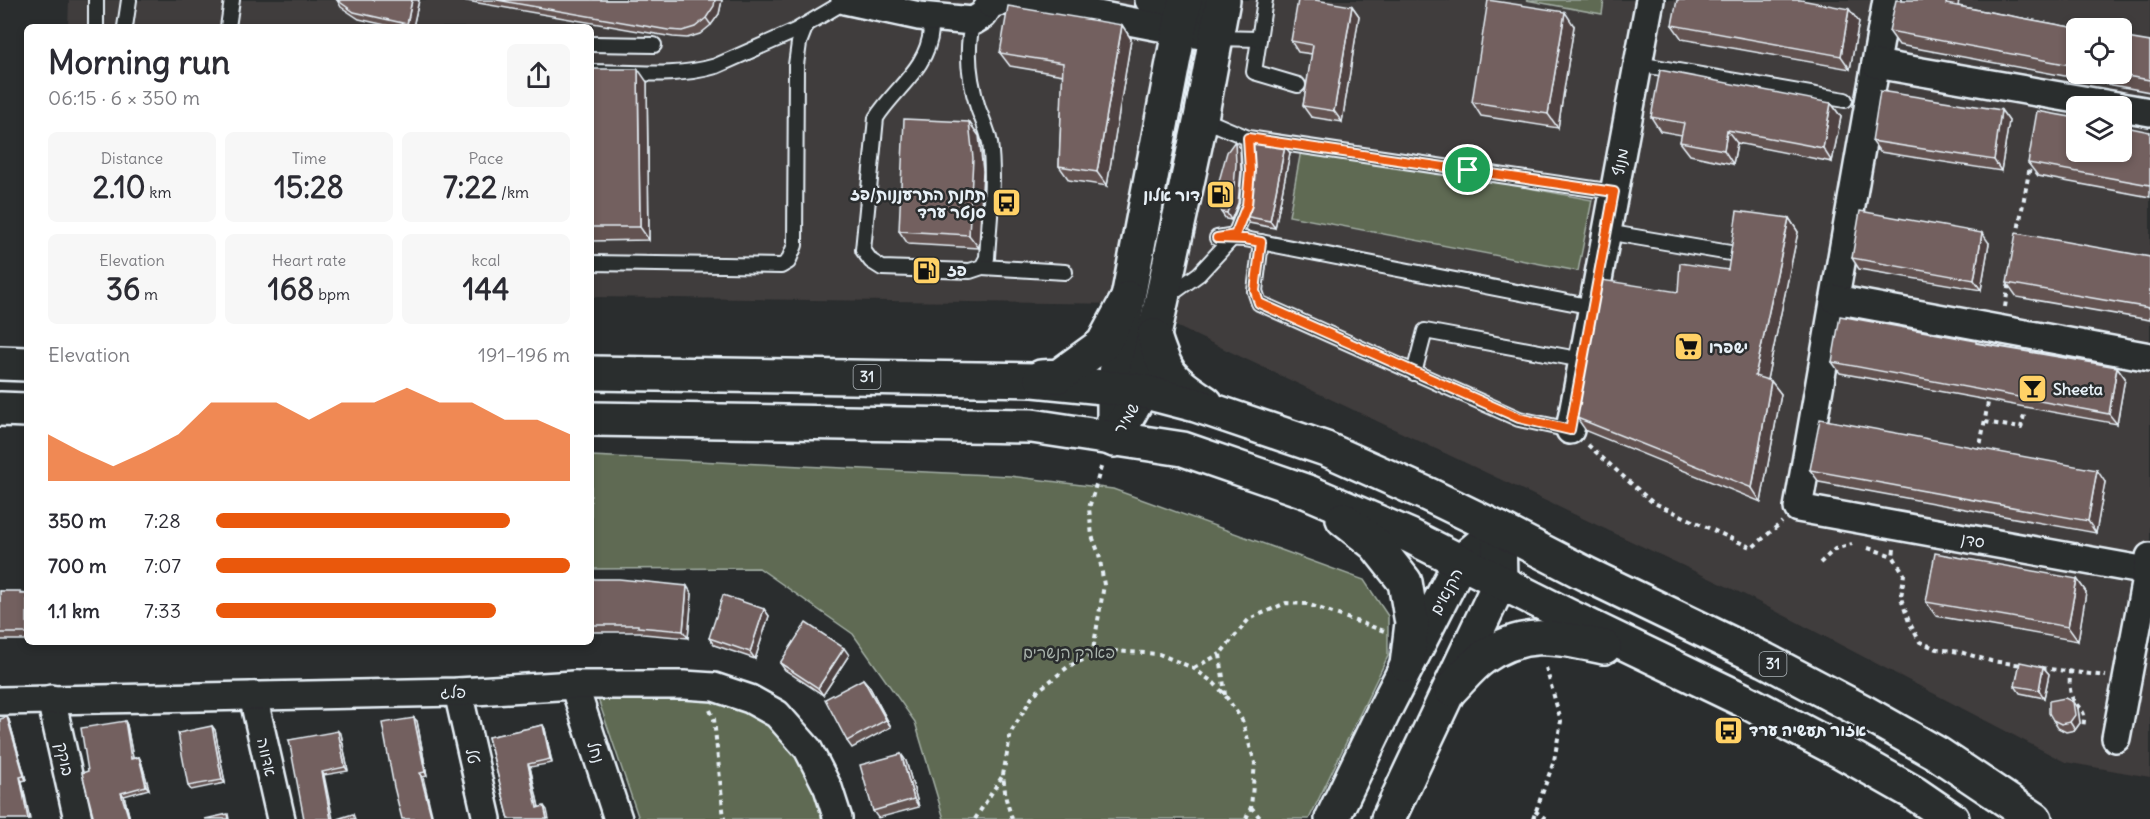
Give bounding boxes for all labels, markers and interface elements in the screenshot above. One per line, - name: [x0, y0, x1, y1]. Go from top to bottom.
- map controls: [2066, 18, 2132, 162]
- button: locate: [2066, 18, 2132, 84]
- text: Morning run: [48, 41, 230, 83]
- button: share: [507, 44, 570, 107]
- text: 06:15 · 6 × 350 m: [48, 85, 200, 110]
- button: layers: [2066, 96, 2132, 162]
- pin: [1442, 144, 1493, 195]
- street label: מנוף: [1608, 146, 1632, 178]
- text: Distance: [101, 148, 163, 168]
- text: Time: [292, 148, 326, 168]
- text: Pace: [469, 148, 503, 168]
- icon: arrive: [1451, 153, 1484, 186]
- text: 2.10: [92, 168, 146, 206]
- text: 15:28: [274, 168, 344, 206]
- text: 7:22: [443, 168, 497, 206]
- fuel station icon: דור אלון: [1205, 179, 1237, 211]
- text: km: [146, 182, 172, 202]
- text: /km: [497, 182, 529, 202]
- place label: תחנת התרעננות/פז סנטר ערד: [850, 184, 986, 222]
- place label: דור אלון: [1143, 185, 1200, 205]
- bus stop icon: תחנת התרעננות/פז סנטר ערד: [991, 187, 1023, 219]
- text: Elevation: [99, 250, 165, 270]
- text: Heart rate: [272, 250, 346, 270]
- text: kcal: [472, 250, 500, 270]
- fuel station icon: פז: [910, 254, 942, 286]
- place label: פז: [947, 260, 967, 280]
- text: 36: [106, 270, 140, 308]
- text: 168: [268, 270, 314, 308]
- text: 144: [463, 270, 509, 308]
- text: m: [140, 284, 158, 304]
- text: bpm: [314, 284, 350, 304]
- supermarket icon: ישפרו: [1672, 331, 1704, 363]
- place label: ישפרו: [1709, 337, 1748, 357]
- text: Elevation: [48, 342, 130, 367]
- text: 191–196 m: [478, 342, 570, 367]
- road number: 31: [854, 365, 880, 389]
- bar icon: Sheeta: [2016, 373, 2048, 405]
- place label: Sheeta: [2053, 379, 2103, 399]
- street label: שמיר: [1109, 399, 1143, 437]
- text: 350 m: [48, 508, 106, 533]
- text: 7:28: [144, 508, 181, 533]
- street label: סדן: [1959, 528, 1987, 553]
- text: 700 m: [48, 553, 106, 578]
- text: 7:07: [144, 553, 181, 578]
- street label: הקנאים: [1425, 564, 1468, 618]
- text: 1.1 km: [48, 598, 100, 623]
- text: 7:33: [144, 598, 181, 623]
- park label: פארק הנשרים: [1023, 642, 1115, 662]
- road number: 31: [1760, 652, 1786, 676]
- street label: פלג: [440, 682, 466, 702]
- bus stop icon: אזור תעשיה ערד: [1712, 714, 1744, 746]
- place label: אזור תעשיה ערד: [1749, 720, 1866, 740]
- street label: אדווה: [253, 736, 281, 778]
- street label: נחל: [583, 739, 609, 765]
- street label: בוקק: [51, 740, 78, 778]
- street label: טל: [461, 746, 485, 766]

